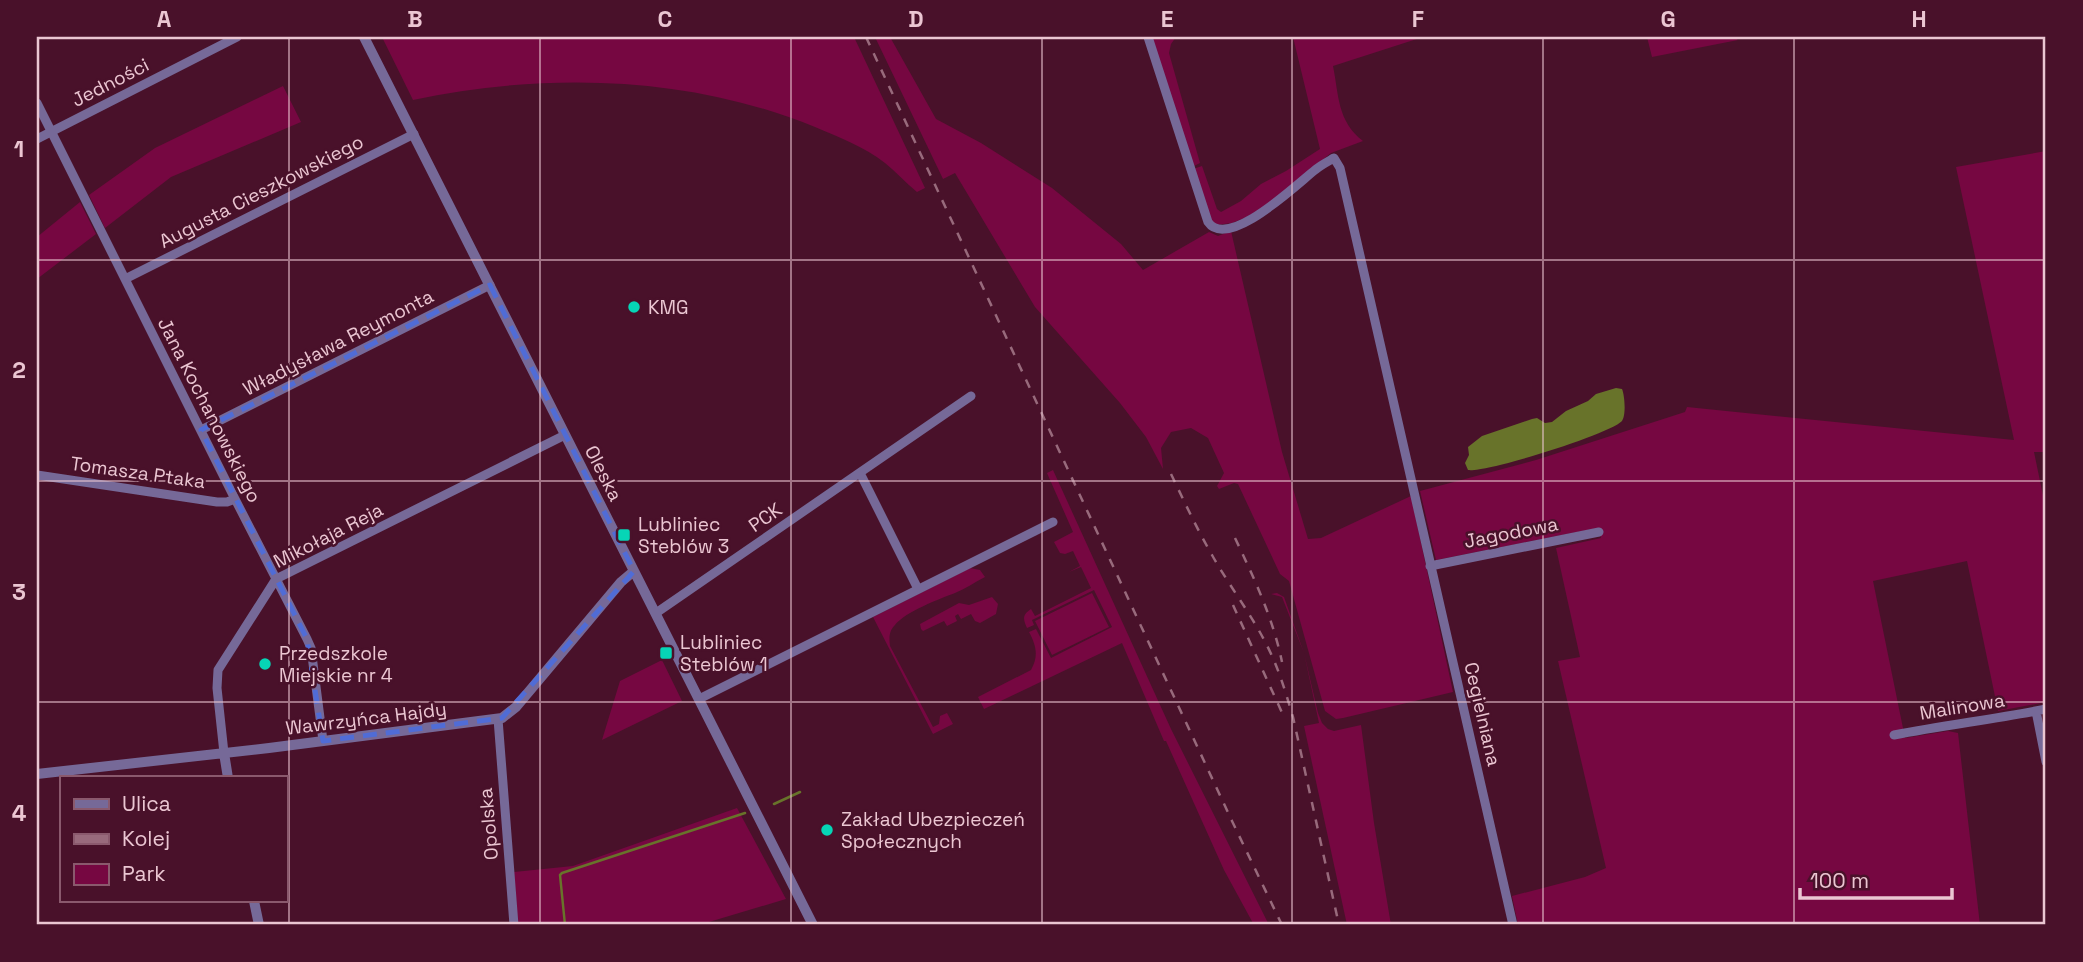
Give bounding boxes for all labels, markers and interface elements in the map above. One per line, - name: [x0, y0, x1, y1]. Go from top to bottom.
- text: A: [157, 4, 172, 34]
- text: B: [407, 4, 423, 34]
- text: C: [658, 4, 672, 34]
- text: D: [908, 4, 924, 34]
- text: E: [1161, 4, 1173, 34]
- text: F: [1412, 4, 1424, 34]
- text: G: [1660, 4, 1676, 34]
- text: H: [1911, 4, 1927, 34]
- street label: Jedności: [67, 52, 153, 113]
- street label: Augusta Cieszkowskiego: [155, 129, 368, 254]
- text: 1: [14, 134, 24, 164]
- street label: Władysława Reymonta: [239, 283, 438, 401]
- place label: KMG: [648, 295, 689, 320]
- marker: KMG: [626, 299, 642, 315]
- street label: Jana Kochanowskiego: [152, 313, 267, 507]
- text: 2: [12, 355, 26, 385]
- street label: Oleska: [579, 441, 628, 505]
- street label: Tomasza Ptaka: [69, 451, 207, 494]
- street label: Mikołaja Reja: [269, 497, 387, 574]
- street label: PCK: [744, 497, 787, 538]
- street label: Jagodowa: [1462, 511, 1560, 554]
- place label: Lubliniec Steblów 3: [638, 512, 729, 559]
- marker: Lubliniec Steblów 3: [616, 527, 632, 543]
- text: 3: [12, 577, 26, 607]
- place label: Lubliniec Steblów 1: [680, 630, 768, 677]
- place label: Przedszkole Miejskie nr 4: [279, 641, 393, 688]
- marker: Lubliniec Steblów 1: [658, 645, 674, 661]
- marker: Przedszkole Miejskie nr 4: [257, 656, 273, 672]
- street label: Cegielniana: [1458, 660, 1507, 769]
- street label: Malinowa: [1918, 687, 2007, 726]
- street label: Wawrzyńca Hajdy: [284, 696, 448, 741]
- legend: [60, 776, 287, 902]
- street label: Opolska: [473, 787, 504, 861]
- text: Ulica: [122, 790, 171, 817]
- text: 4: [12, 798, 27, 828]
- place label: Zakład Ubezpieczeń Społecznych: [841, 807, 1025, 854]
- marker: Zakład Ubezpieczeń Społecznych: [819, 822, 835, 838]
- text: Kolej: [122, 825, 170, 852]
- scale bar: [1800, 857, 1952, 901]
- text: Park: [122, 860, 166, 887]
- text: 100 m: [1810, 867, 1869, 894]

